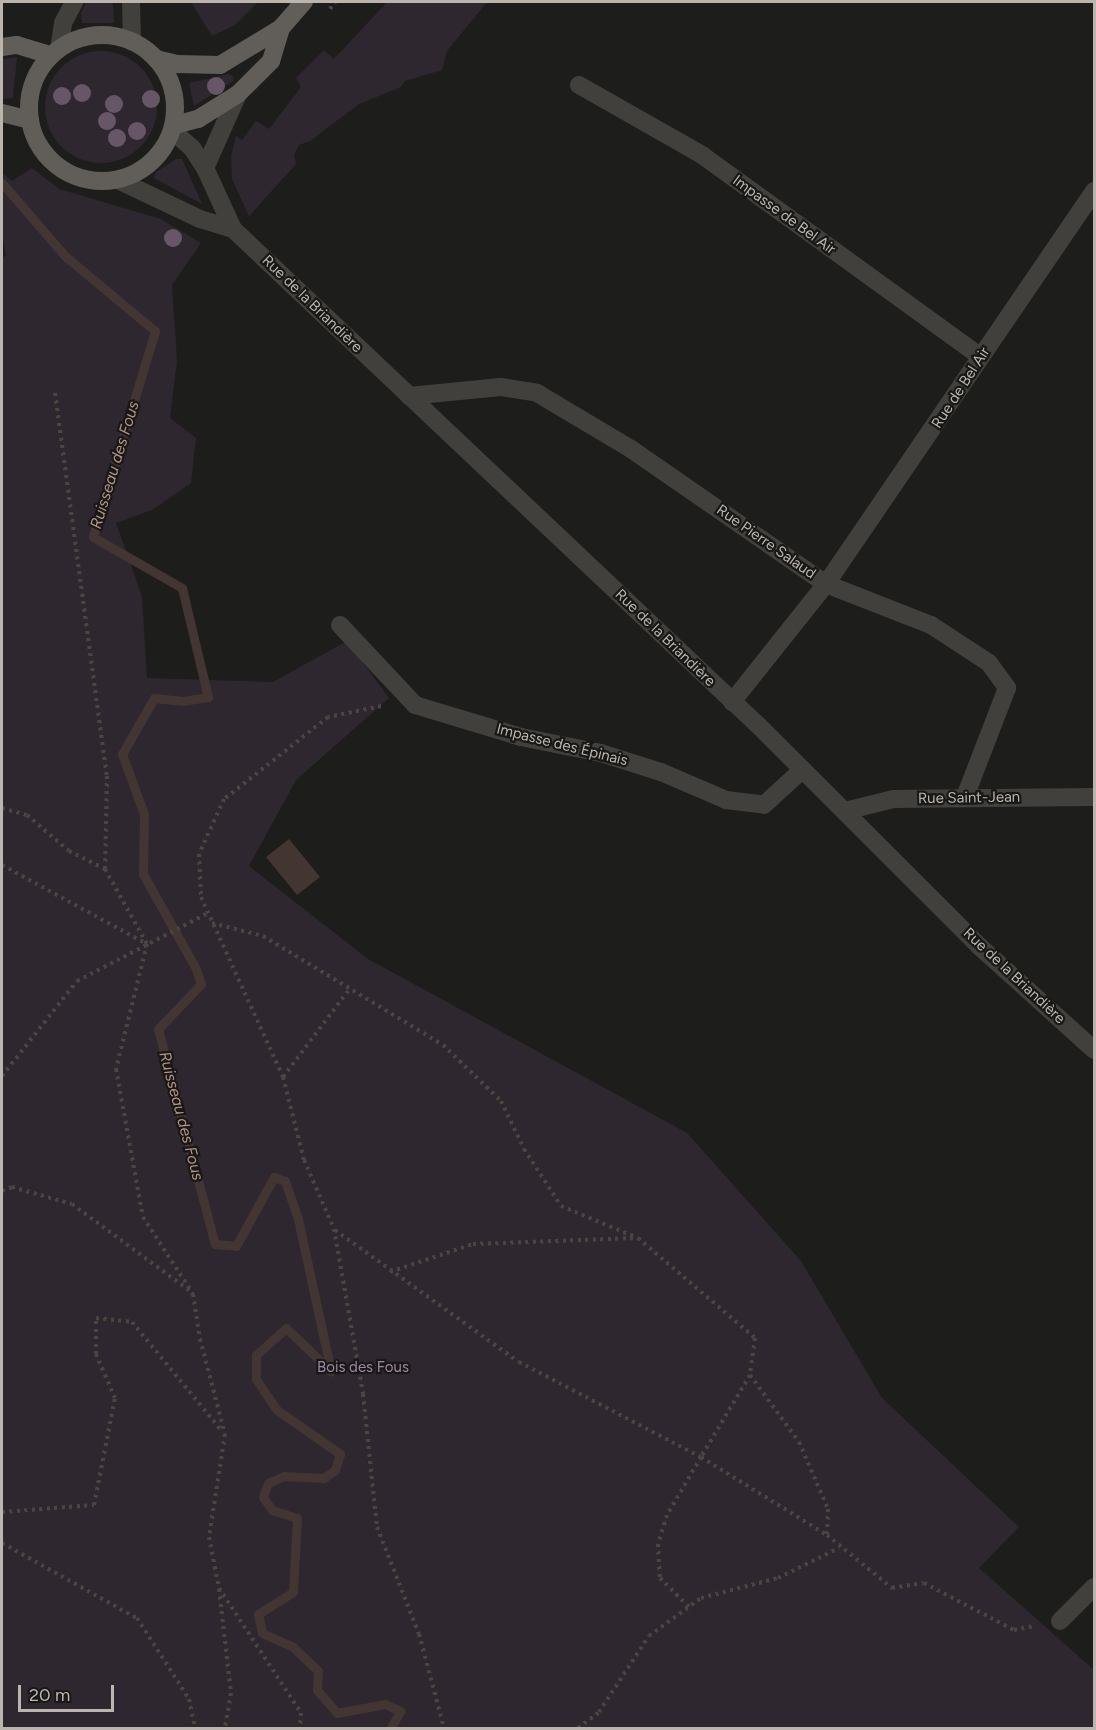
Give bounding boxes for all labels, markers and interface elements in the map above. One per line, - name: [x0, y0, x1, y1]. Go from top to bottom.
- street label: Impasse de Bel Air: [729, 172, 839, 258]
- street label: Rue de la Briandière: [258, 252, 366, 356]
- street label: Rue de Bel Air: [928, 344, 994, 432]
- water label: Ruisseau des Fous: [86, 399, 144, 531]
- street label: Rue Pierre Salaud: [713, 501, 819, 583]
- street label: Rue de la Briandière: [611, 586, 719, 690]
- street label: Impasse des Épinais: [495, 720, 629, 770]
- street label: Rue Saint-Jean: [918, 788, 1020, 808]
- street label: Rue de la Briandière: [959, 924, 1069, 1028]
- water label: Ruisseau des Fous: [155, 1049, 207, 1183]
- park label: Bois des Fous: [317, 1359, 409, 1377]
- scale bar: [21, 1673, 117, 1711]
- text: 20 m: [29, 1684, 70, 1706]

